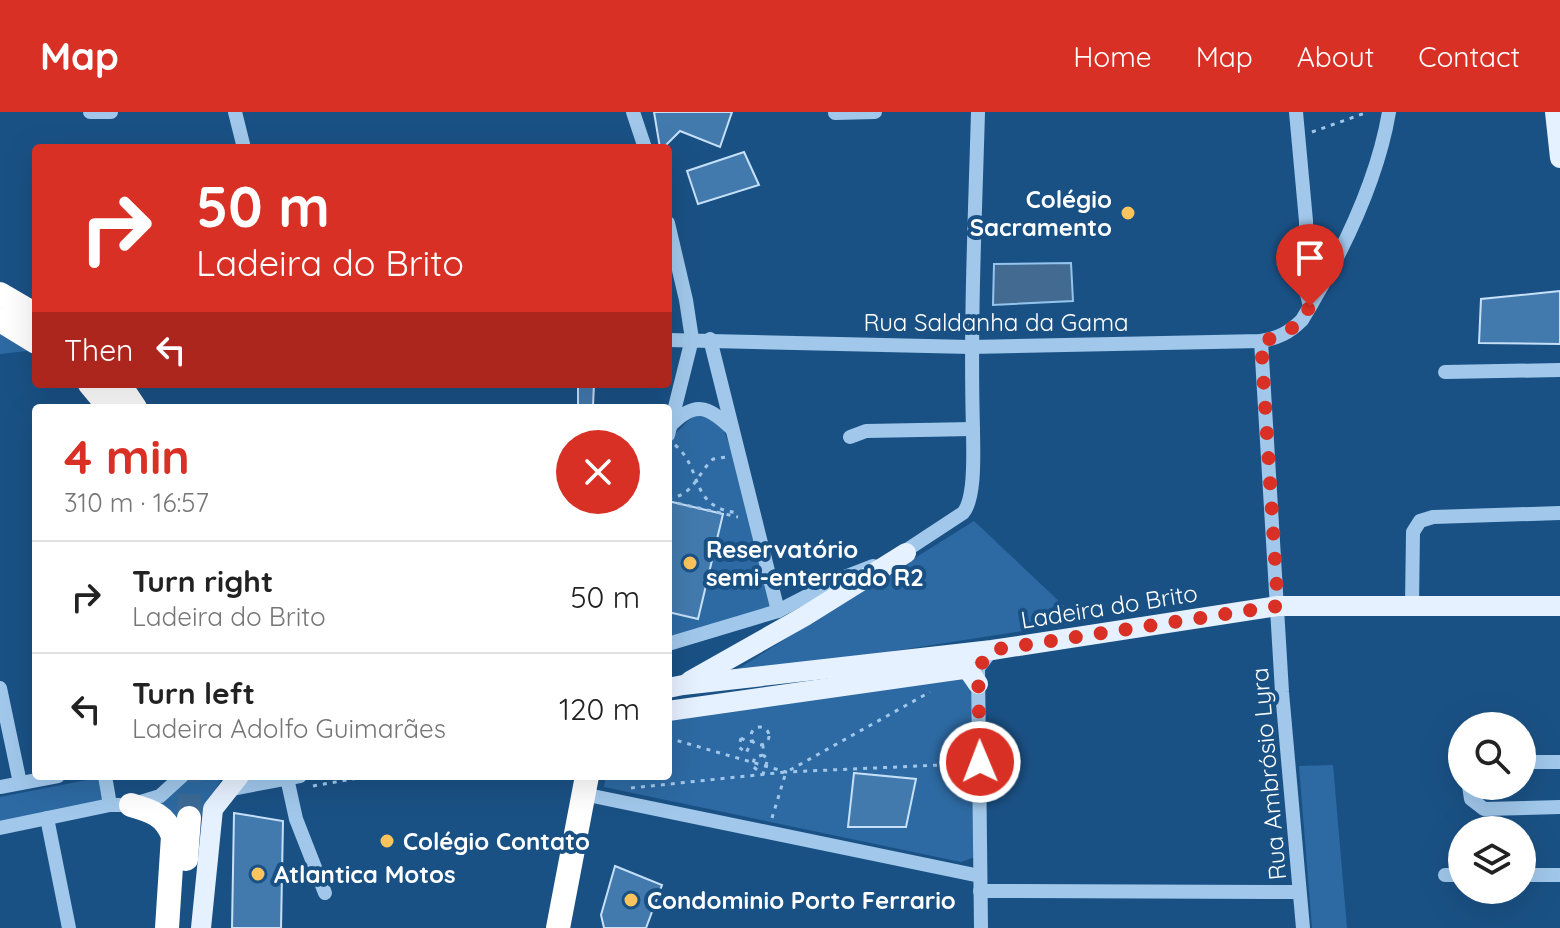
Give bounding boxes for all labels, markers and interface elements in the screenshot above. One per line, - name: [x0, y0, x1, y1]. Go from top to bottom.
- text: Map: [40, 32, 119, 80]
- text: Home: [1073, 39, 1152, 74]
- text: Map: [1196, 39, 1253, 74]
- text: About: [1297, 39, 1374, 74]
- text: Contact: [1418, 39, 1520, 74]
- text: 50 m: [196, 171, 330, 241]
- icon: right: [64, 176, 168, 280]
- place label: Colégio Sacramento: [970, 184, 1112, 242]
- marker: Colégio Sacramento: [1119, 204, 1137, 222]
- pin: [1276, 224, 1344, 306]
- icon: arrive: [1288, 236, 1332, 280]
- text: Ladeira do Brito: [196, 240, 464, 285]
- street label: Rua Saldanha da Gama: [863, 307, 1129, 337]
- icon: left: [149, 328, 193, 372]
- text: Then: [64, 331, 133, 369]
- text: 4 min: [64, 426, 190, 486]
- button: close: [556, 430, 640, 514]
- text: 310 m · 16:57: [64, 486, 209, 519]
- place label: Reservatório semi-enterrado R2: [706, 534, 924, 592]
- marker: Reservatório semi-enterrado R2: [681, 554, 699, 572]
- text: Turn right: [132, 562, 273, 600]
- icon: right: [64, 575, 108, 619]
- street label: Ladeira do Brito: [1018, 577, 1200, 635]
- text: 50 m: [570, 578, 640, 616]
- text: Ladeira do Brito: [132, 600, 326, 633]
- street label: Rua Ambrósio Lyra: [1244, 667, 1292, 881]
- text: Turn left: [132, 674, 255, 712]
- icon: left: [64, 687, 108, 731]
- text: 120 m: [559, 690, 640, 728]
- text: Ladeira Adolfo Guimarães: [132, 712, 446, 745]
- map controls: [1448, 712, 1536, 904]
- button: search: [1448, 712, 1536, 800]
- position arrow: [938, 720, 1022, 804]
- button: layers: [1448, 816, 1536, 904]
- place label: Colégio Contato: [403, 826, 590, 856]
- marker: Colégio Contato: [378, 832, 396, 850]
- place label: Atlantica Motos: [274, 859, 456, 889]
- marker: Atlantica Motos: [249, 865, 267, 883]
- place label: Condominio Porto Ferrario: [647, 885, 956, 915]
- marker: Condominio Porto Ferrario: [622, 891, 640, 909]

